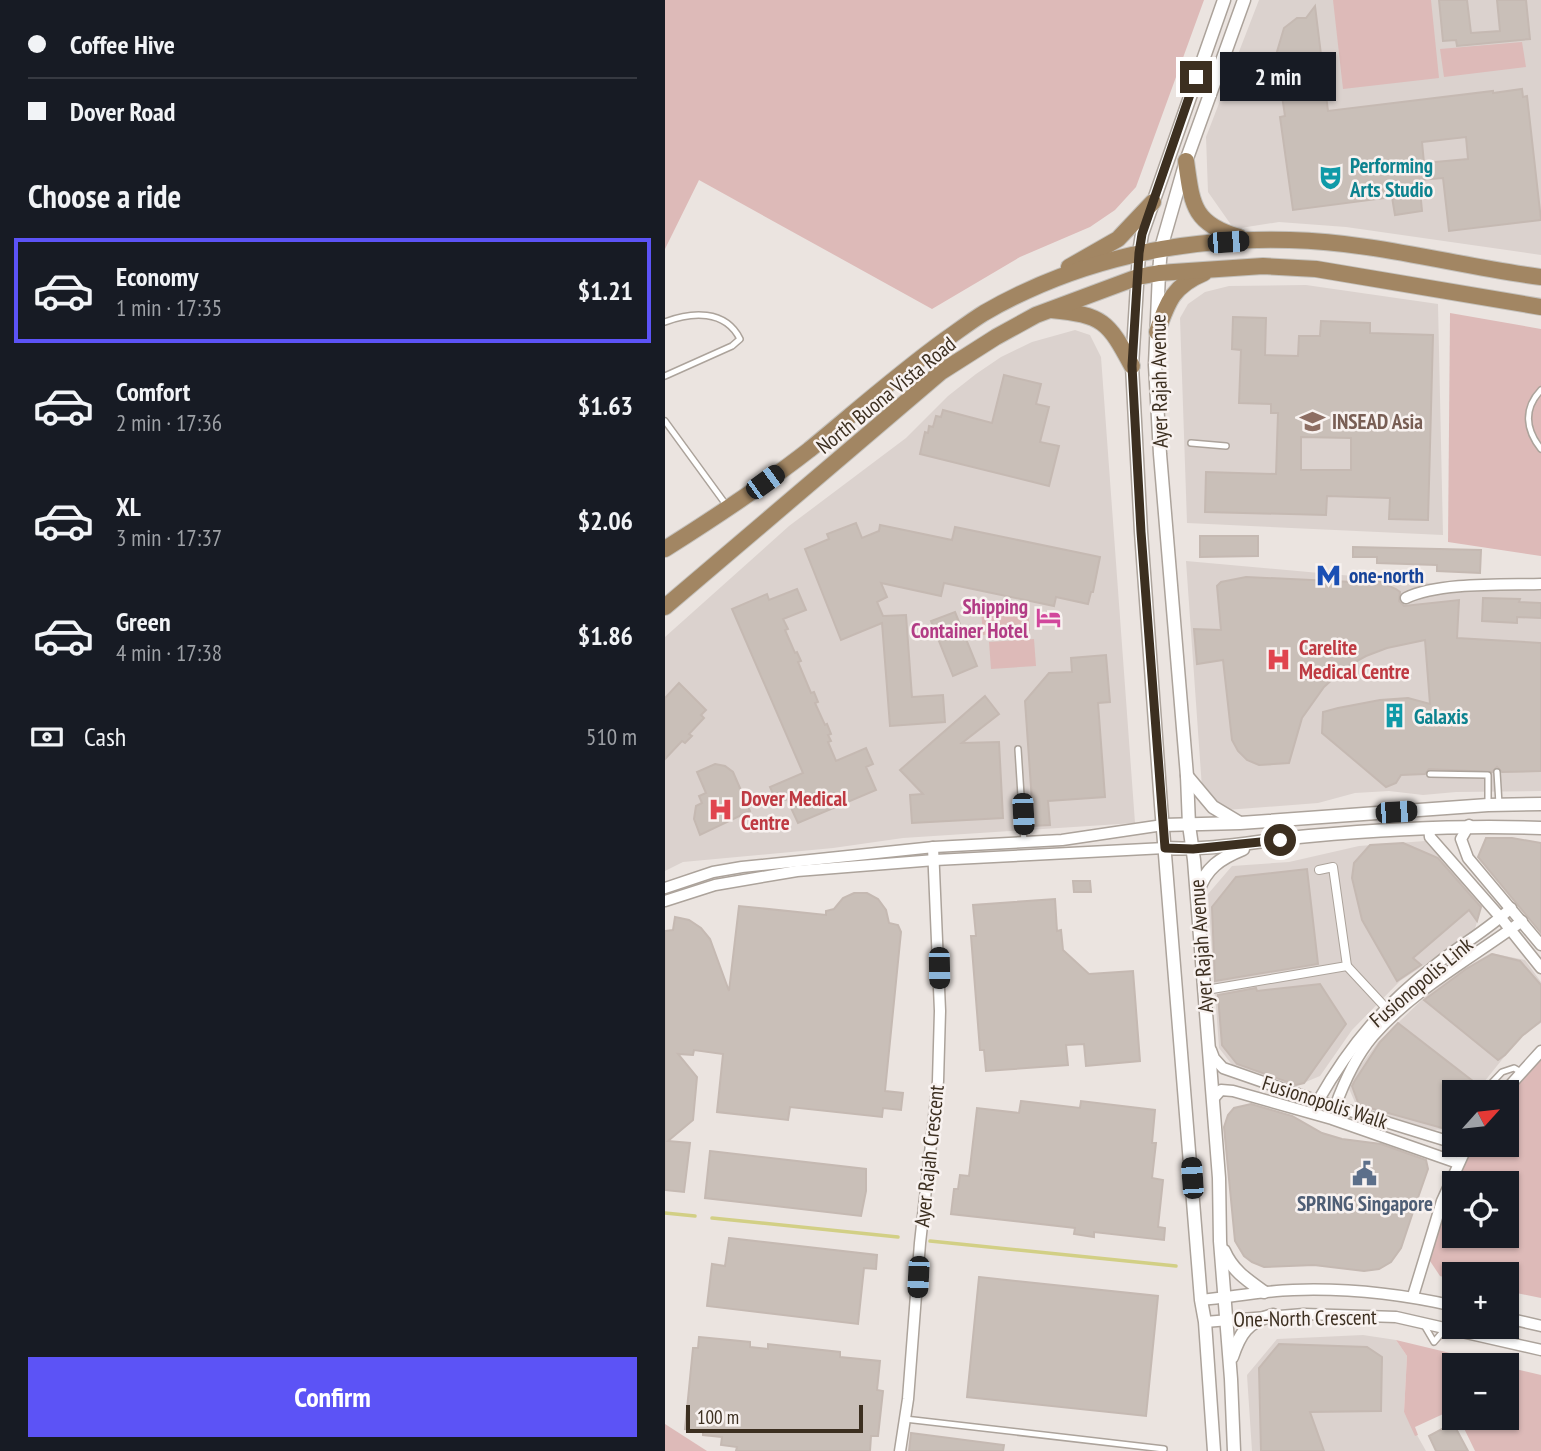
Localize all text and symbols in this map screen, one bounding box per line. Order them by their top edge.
text: Coffee Hive [70,28,175,61]
callout: 2 min [1221,52,1336,102]
route end [1180,61,1212,93]
text: 2 min [1255,62,1301,91]
text: Dover Road [70,95,175,128]
place label: Performing Arts Studio [1349,152,1433,203]
theatre icon: Performing Arts Studio [1316,163,1344,191]
text: Choose a ride [28,175,181,217]
car [1207,230,1250,254]
icon: car [32,259,95,322]
text: Economy [116,260,198,293]
text: $1.21 [578,274,633,307]
text: 1 min · 17:35 [116,293,222,322]
street label: Ayer Rajah Avenue [1144,314,1174,448]
street label: North Buona Vista Road [811,331,961,459]
icon: car [32,374,95,437]
text: Comfort [116,375,190,408]
text: $1.63 [578,389,633,422]
school or university icon: INSEAD Asia [1298,407,1326,435]
text: 2 min · 17:36 [116,408,222,437]
place label: INSEAD Asia [1332,408,1423,435]
car [742,461,789,503]
icon: car [32,489,95,552]
text: XL [116,490,141,523]
text: $2.06 [578,504,633,537]
text: 3 min · 17:37 [116,523,222,552]
metro station icon: one-north [1315,561,1343,589]
place label: one-north [1349,562,1424,589]
place label: Shipping Container Hotel [911,593,1029,644]
icon: car [32,604,95,667]
hotel icon: Shipping Container Hotel [1034,604,1062,632]
text: Green [116,605,171,638]
text: $1.86 [578,619,633,652]
place label: Carelite Medical Centre [1299,634,1410,685]
text: 4 min · 17:38 [116,638,222,667]
hospital icon: Carelite Medical Centre [1265,645,1293,673]
building icon: Galaxis [1380,702,1408,730]
place label: Galaxis [1414,703,1468,730]
icon: cash [28,718,66,756]
text: Cash [84,720,126,753]
text: 510 m [586,722,637,751]
place label: Dover Medical Centre [741,785,848,836]
car [1012,792,1035,836]
hospital icon: Dover Medical Centre [707,796,735,824]
car [1375,800,1418,824]
route start [1264,824,1296,856]
street label: Ayer Rajah Avenue [1183,878,1219,1014]
street label: Fusionopolis Link [1364,931,1478,1033]
car [929,947,950,989]
street label: Fusionopolis Walk [1259,1069,1391,1135]
north arrow [1442,1080,1519,1157]
map controls [1442,1080,1519,1430]
street label: Ayer Rajah Crescent [908,1083,950,1228]
car [1181,1156,1204,1200]
public building icon: SPRING Singapore [1351,1160,1379,1188]
button: locate [1442,1171,1519,1248]
place label: SPRING Singapore [1297,1190,1433,1217]
car [907,1255,930,1299]
button: + [1442,1262,1519,1339]
street label: One-North Crescent [1233,1303,1377,1333]
button: − [1442,1353,1519,1430]
button: Confirm [28,1357,637,1437]
scale bar [686,1402,863,1434]
text: 100 m [697,1405,739,1429]

